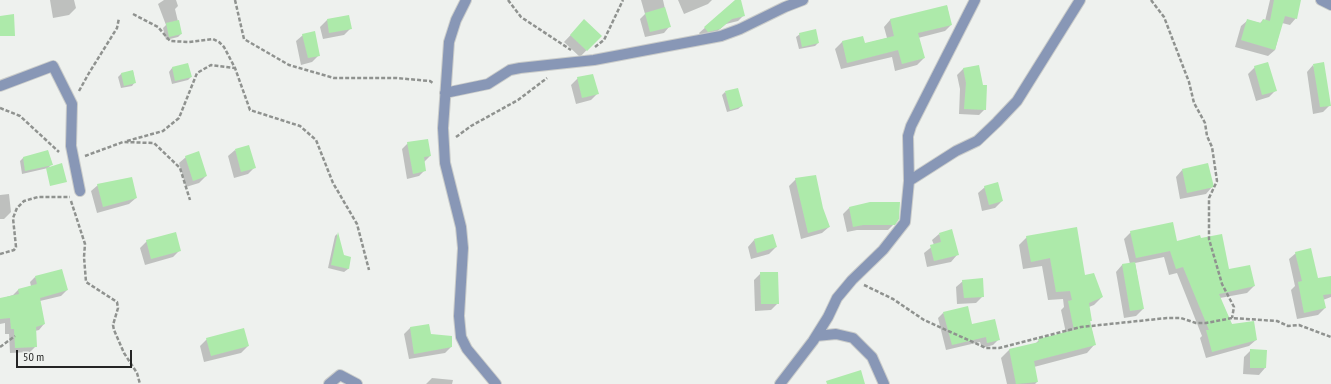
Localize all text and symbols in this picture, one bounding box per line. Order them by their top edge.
scale bar [18,342,134,368]
text: 50 m [23,349,44,364]

